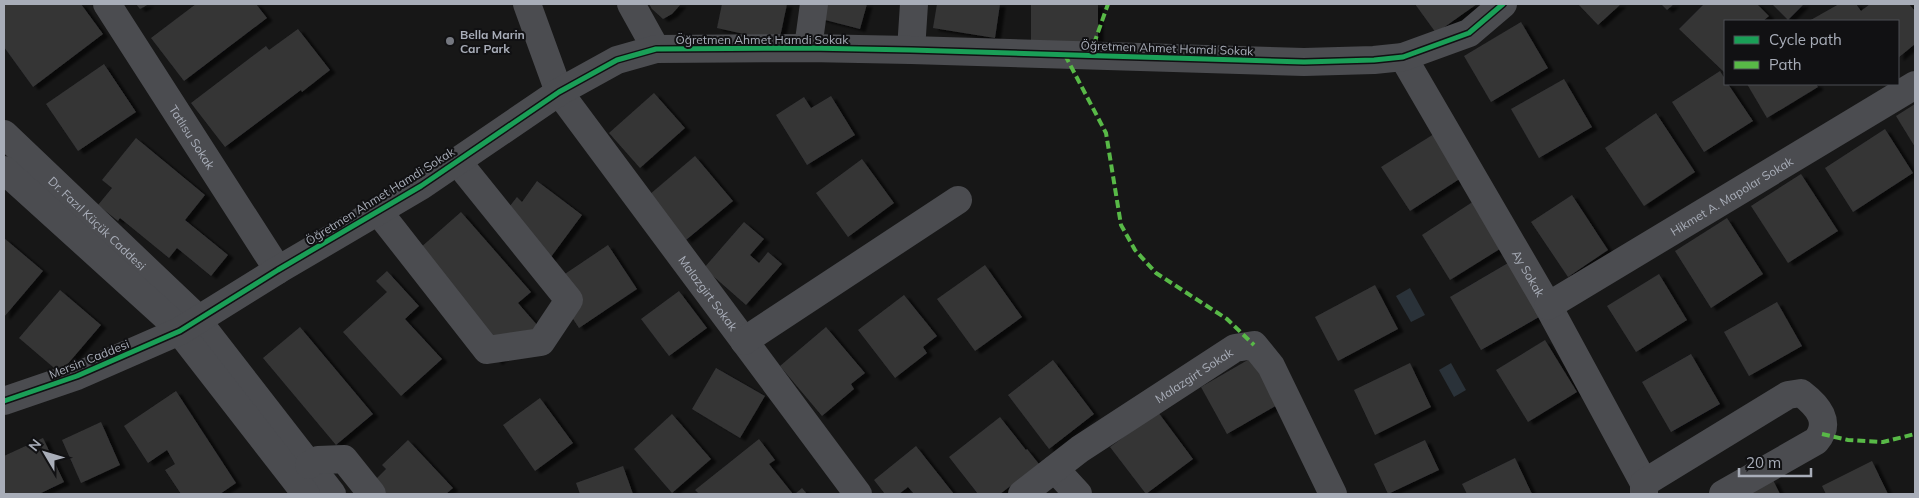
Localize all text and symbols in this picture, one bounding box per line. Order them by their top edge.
legend [1724,20,1899,85]
place label: Bella Marin Car Park [460,27,525,56]
text: Cycle path [1769,30,1842,49]
street label: Öğretmen Ahmet Hamdi Sokak [676,32,849,47]
marker: Bella Marin Car Park [444,35,456,47]
street label: Öğretmen Ahmet Hamdi Sokak [1080,37,1254,59]
text: Path [1769,55,1801,74]
street label: Tatlısu Sokak [166,102,219,172]
street label: Öğretmen Ahmet Hamdi Sokak [303,143,458,248]
street label: Hikmet A. Mapolar Sokak [1667,152,1796,238]
street label: Dr. Fazıl Küçük Caddesi [45,173,150,273]
street label: Ay Sokak [1509,247,1549,300]
street label: Malazgirt Sokak [676,252,742,334]
street label: Mersin Caddesi [47,336,131,382]
street label: Malazgirt Sokak [1152,344,1236,406]
north arrow [20,428,70,478]
text: N [24,435,45,455]
scale bar [1739,446,1812,478]
text: 20 m [1746,453,1781,472]

